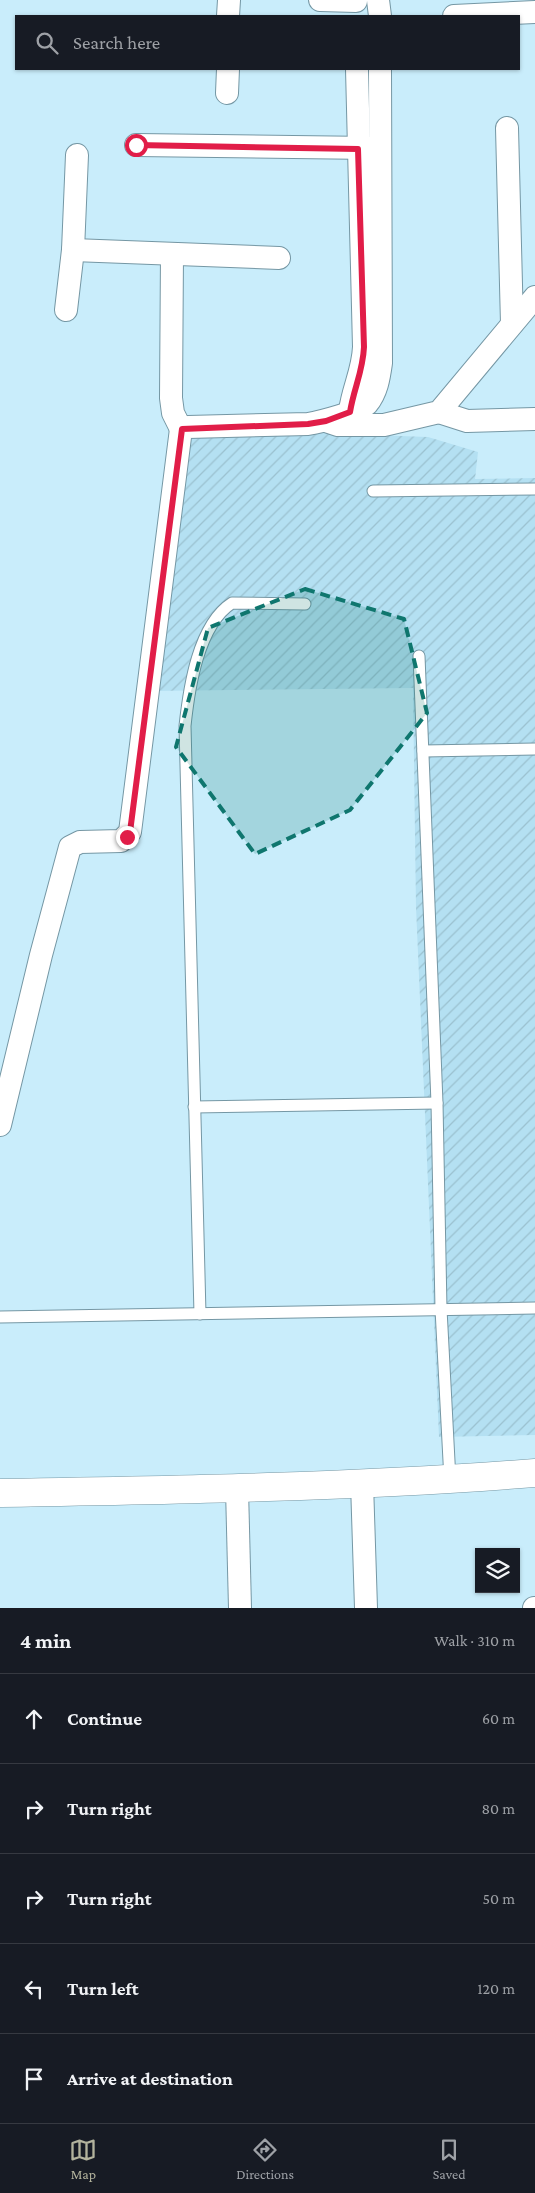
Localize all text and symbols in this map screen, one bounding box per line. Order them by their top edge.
search box [15,15,520,70]
icon: search [33,29,61,57]
text: Search here [73,32,160,53]
route start [125,134,148,157]
route end [116,826,139,849]
map controls [475,1548,520,1593]
button: layers [475,1548,520,1593]
text: 4 min [20,1629,71,1653]
text: Walk · 310 m [434,1632,515,1649]
icon: ahead [20,1705,48,1733]
text: Continue [67,1708,142,1729]
text: 60 m [482,1710,515,1727]
icon: right [20,1795,48,1823]
text: Turn right [67,1798,152,1819]
text: 80 m [481,1800,515,1817]
icon: right [20,1885,48,1913]
text: Turn right [67,1888,152,1909]
text: 50 m [483,1890,515,1907]
icon: left [20,1975,48,2003]
text: Turn left [67,1978,139,1999]
text: 120 m [477,1980,515,1997]
icon: arrive [20,2065,48,2093]
text: Arrive at destination [67,2068,233,2089]
tab: Map [69,2136,97,2182]
tab: Directions [236,2136,294,2182]
tab: Saved [433,2136,466,2182]

